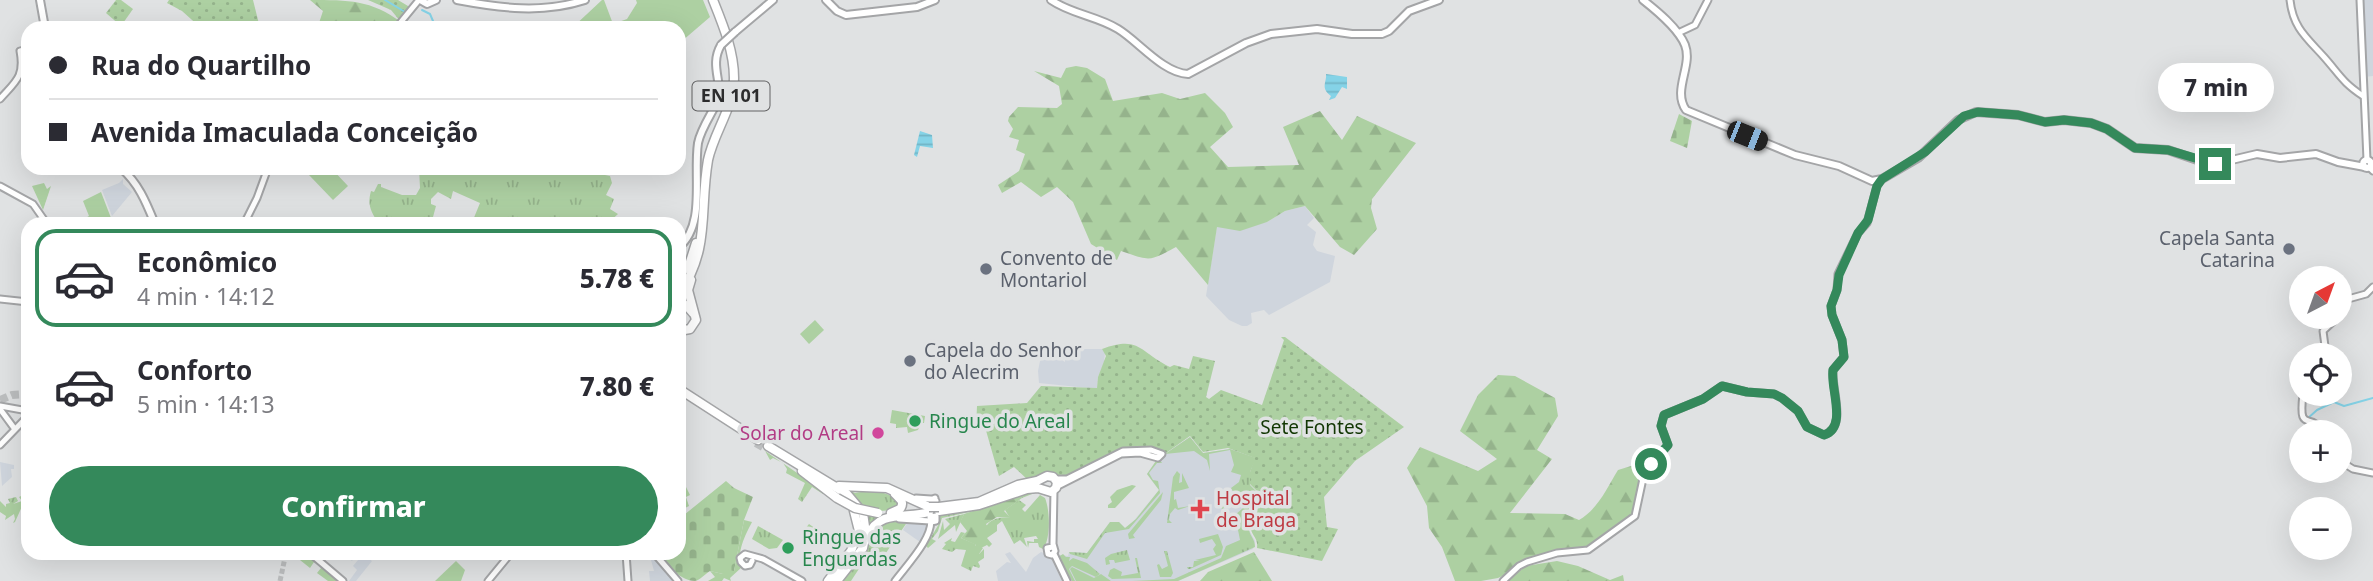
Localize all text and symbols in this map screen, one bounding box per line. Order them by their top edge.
text: Rua do Quartilho [91,47,311,83]
callout: 7 min [2157,62,2273,111]
text: 7 min [2184,71,2248,103]
road number: EN 101 [692,82,770,110]
text: Avenida Imaculada Conceição [91,114,478,150]
car [1724,118,1771,154]
route end [2199,148,2231,180]
place label: Capela Santa Catarina [2159,225,2275,273]
marker: Capela Santa Catarina [2281,241,2297,257]
text: Econômico [137,244,277,280]
place label: Convento de Montariol [1000,245,1113,293]
icon: car [53,247,116,310]
text: 5.78 € [580,260,654,296]
marker: Convento de Montariol [978,261,994,277]
north arrow [2289,266,2352,329]
map controls [2289,266,2352,560]
text: 4 min · 14:12 [137,280,275,312]
place label: Capela do Senhor do Alecrim [924,337,1082,385]
button: locate [2289,343,2352,406]
text: Conforto [137,352,252,388]
marker: Capela do Senhor do Alecrim [902,353,918,369]
icon: car [53,355,116,418]
text: 7.80 € [580,368,654,404]
text: 5 min · 14:13 [137,388,275,420]
place label: Ringue do Areal [929,408,1071,434]
marker: Ringue do Areal [907,413,923,429]
park label: Sete Fontes [1260,414,1364,440]
place label: Solar do Areal [740,420,864,446]
button: + [2289,420,2352,483]
marker: Solar do Areal [870,425,886,441]
route start [1635,448,1667,480]
button: Confirmar [49,466,658,546]
place label: Hospital de Braga [1216,485,1296,533]
button: − [2289,497,2352,560]
marker: Hospital de Braga [1190,499,1210,519]
place label: Ringue das Enguardas [802,524,901,572]
marker: Ringue das Enguardas [780,540,796,556]

